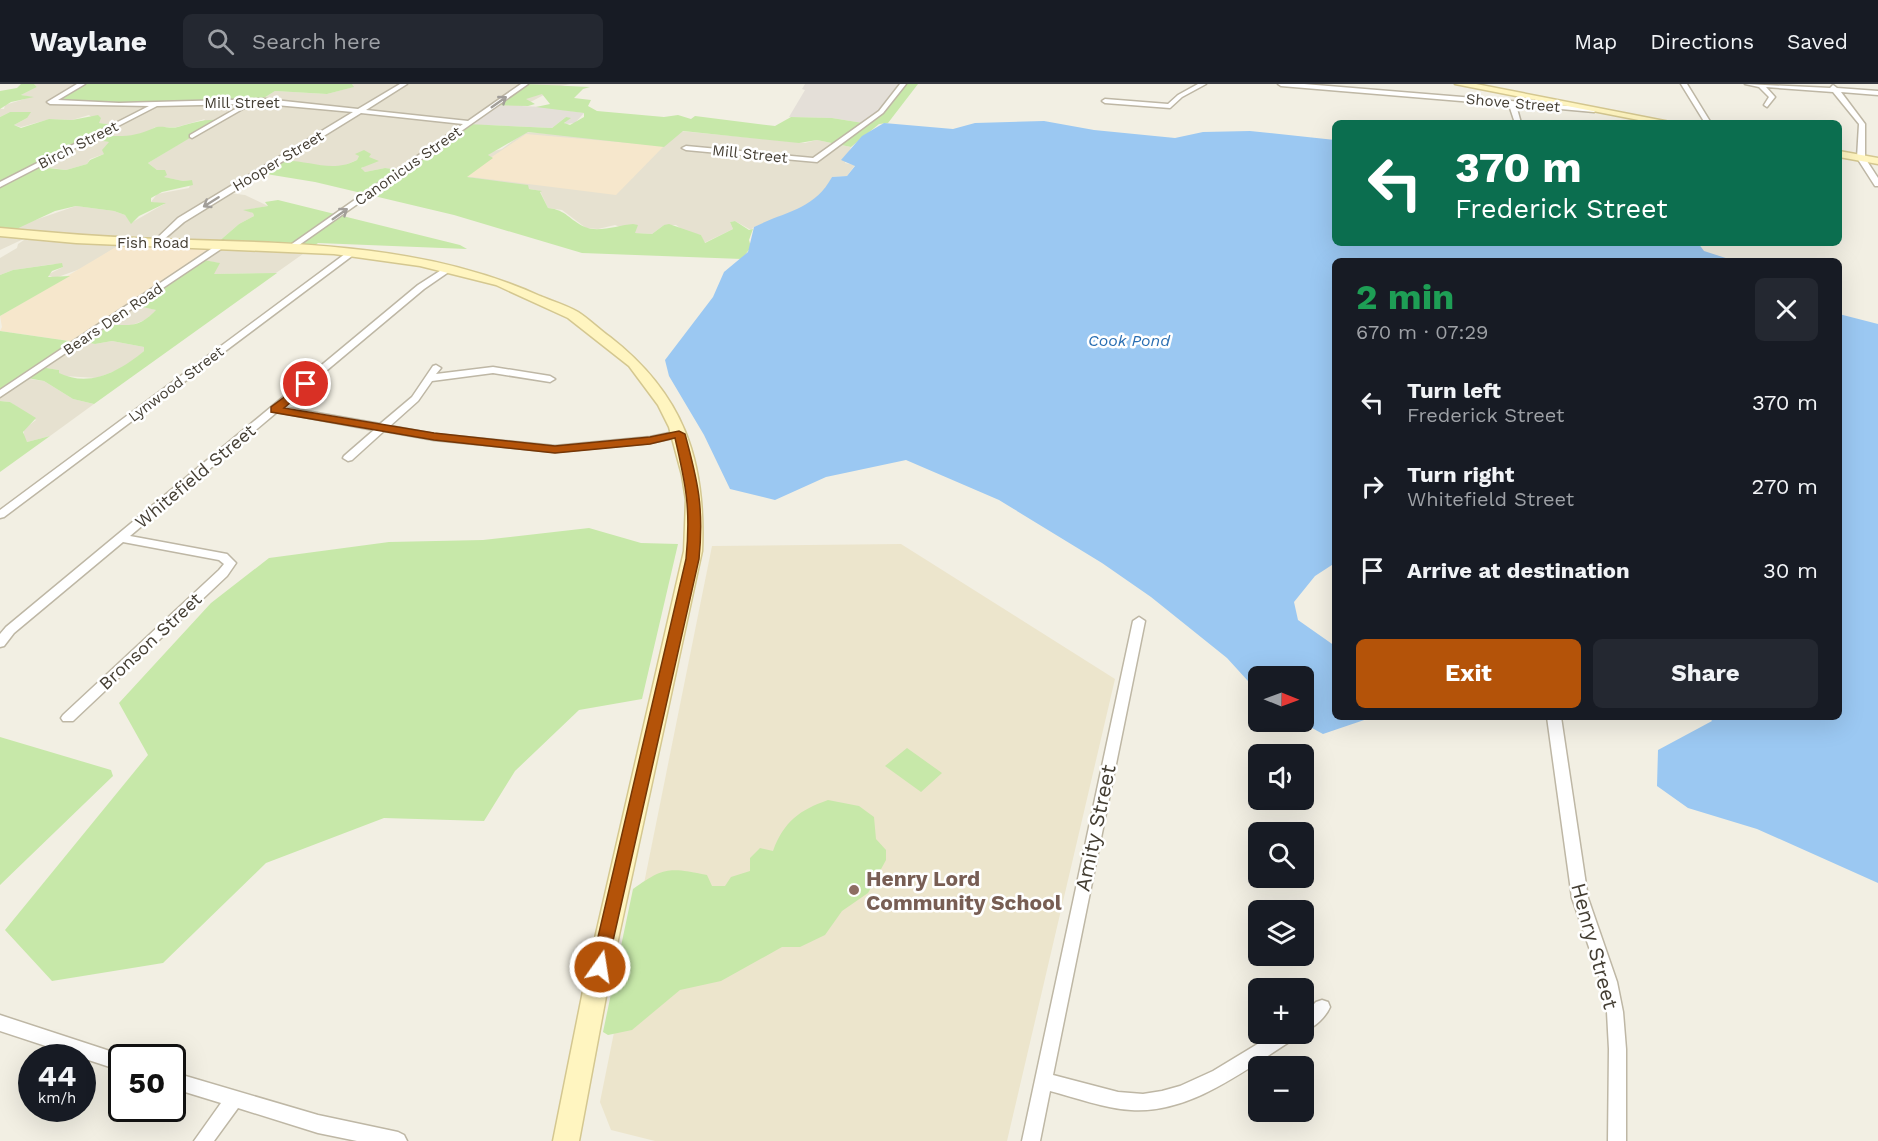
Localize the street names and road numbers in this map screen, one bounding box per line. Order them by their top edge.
street label: Shove Street [1465,90,1562,116]
street label: Mill Street [204,94,281,112]
street label: Birch Street [35,117,122,173]
street label: Canonicus Street [351,122,465,210]
street label: Hooper Street [229,126,327,195]
street label: Mill Street [711,141,789,167]
street label: Fish Road [117,234,189,252]
street label: Bears Den Road [60,279,166,359]
street label: Lynwood Street [125,342,228,426]
street label: Whitefield Street [131,419,260,532]
street label: Bronson Street [94,588,206,694]
street label: Amity Street [1069,762,1121,894]
street label: Henry Street [1566,880,1624,1012]

